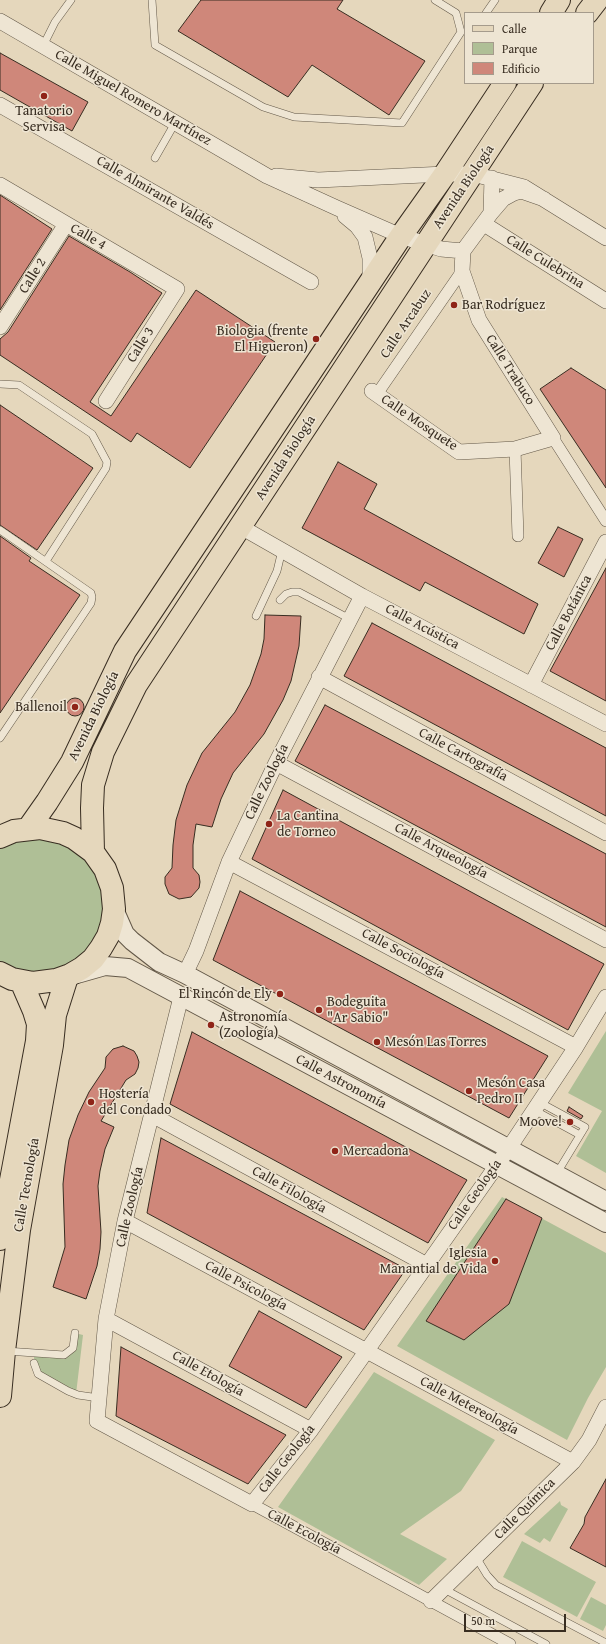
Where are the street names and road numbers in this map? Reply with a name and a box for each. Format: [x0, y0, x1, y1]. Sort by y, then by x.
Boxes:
street label: Calle Miguel Romero Martínez [52, 46, 214, 150]
street label: Avenida Biología [430, 142, 498, 232]
street label: Calle Almirante Valdés [93, 153, 217, 233]
street label: Calle 4 [67, 220, 109, 254]
street label: Calle Culebrina [503, 231, 587, 293]
street label: Calle 2 [16, 255, 50, 297]
street label: Calle Arcabuz [377, 286, 435, 362]
street label: Calle 3 [124, 324, 158, 366]
street label: Calle Trabuco [482, 332, 538, 408]
street label: Calle Mosquete [377, 391, 461, 455]
street label: Avenida Biología [252, 413, 320, 503]
street label: Calle Botánica [542, 572, 596, 654]
street label: Calle Acústica [382, 601, 462, 653]
street label: Avenida Biología [65, 668, 123, 764]
street label: Calle Cartografía [416, 725, 510, 785]
street label: Calle Zoología [241, 741, 293, 823]
street label: Calle Arqueología [392, 819, 490, 883]
street label: Calle Sociología [359, 925, 447, 983]
street label: Calle Astronomía [293, 1051, 389, 1113]
street label: Calle Tecnología [10, 1137, 44, 1233]
street label: Calle Geología [445, 1156, 505, 1234]
street label: Calle Filología [249, 1163, 329, 1217]
street label: Calle Zoología [113, 1165, 147, 1249]
street label: Calle Psicología [202, 1257, 290, 1315]
street label: Calle Etología [169, 1347, 247, 1401]
street label: Calle Metereología [417, 1373, 521, 1439]
street label: Calle Geología [255, 1421, 319, 1497]
street label: Calle Química [491, 1475, 559, 1543]
street label: Calle Ecología [264, 1506, 344, 1558]

